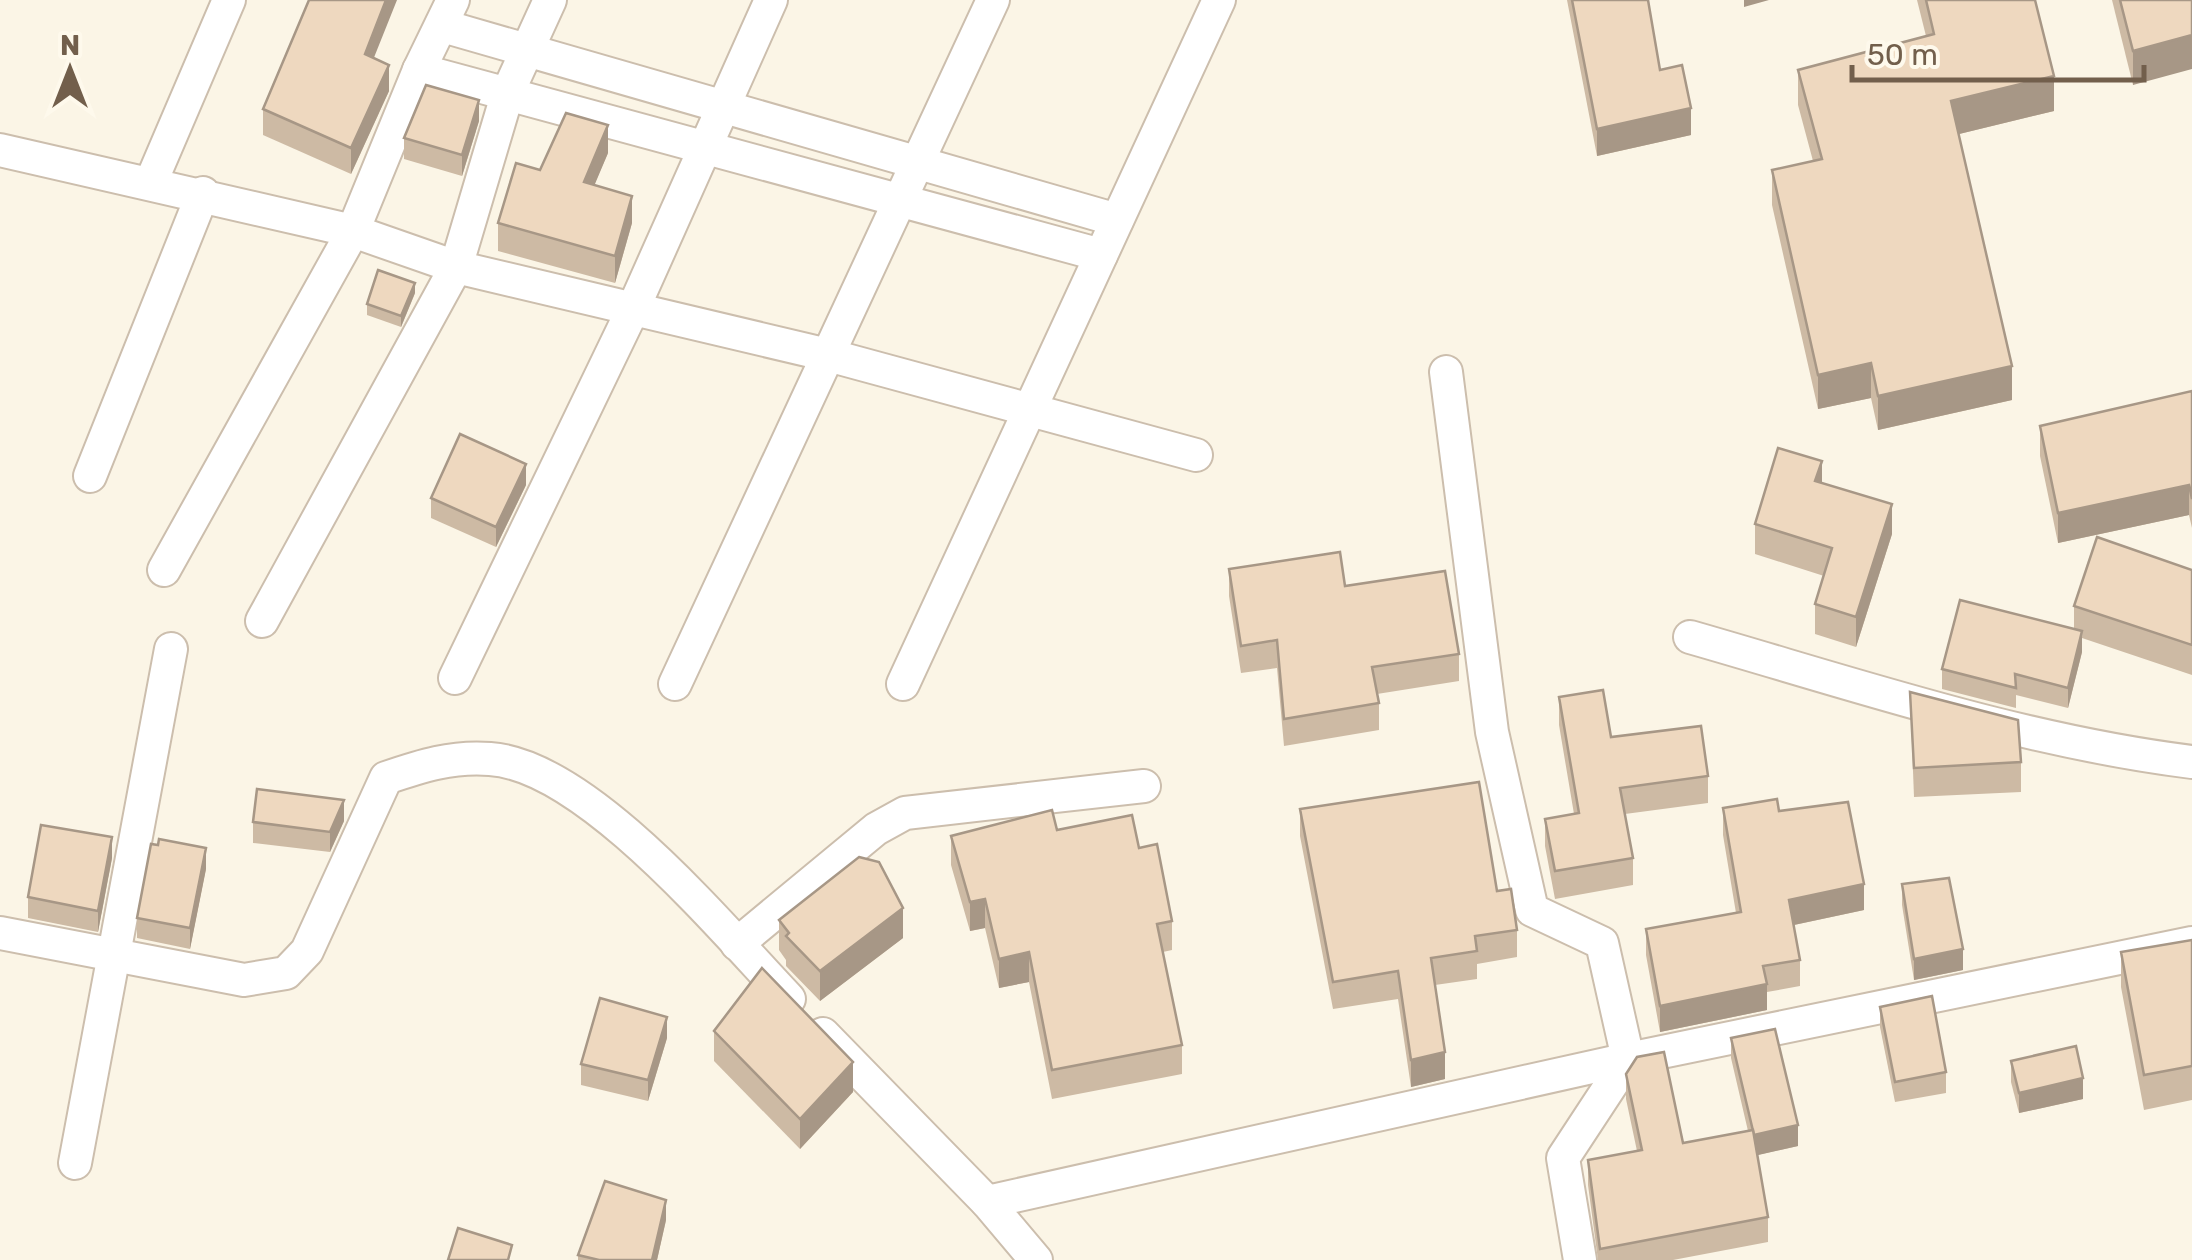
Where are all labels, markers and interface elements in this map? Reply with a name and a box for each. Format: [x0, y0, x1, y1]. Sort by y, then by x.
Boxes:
north arrow [20, 20, 120, 120]
scale bar [1852, 20, 2144, 82]
text: N [60, 29, 80, 62]
text: 50 m [1867, 37, 1938, 73]

